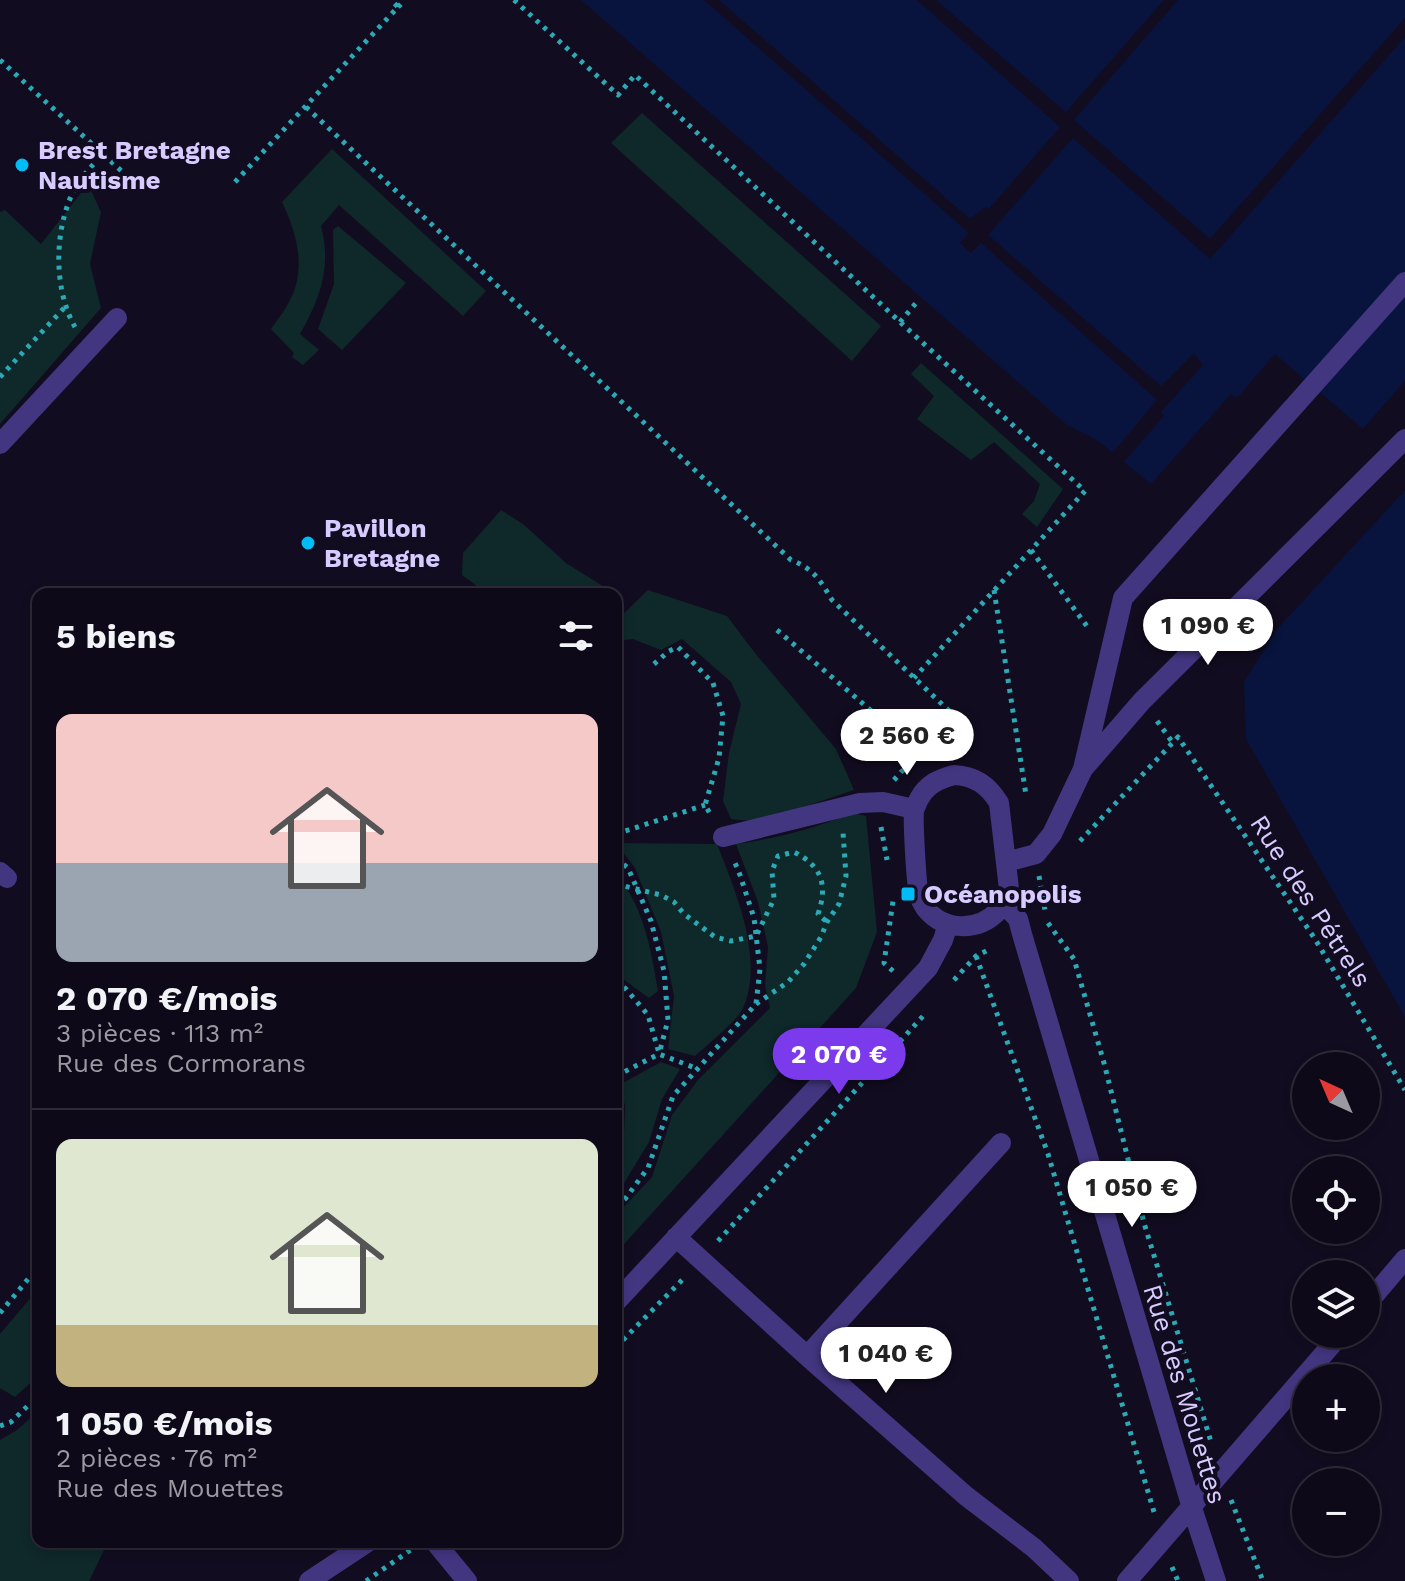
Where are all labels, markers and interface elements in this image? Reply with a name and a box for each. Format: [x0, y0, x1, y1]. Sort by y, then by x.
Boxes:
place label: Brest Bretagne Nautisme [38, 135, 231, 195]
marker: Brest Bretagne Nautisme [13, 156, 31, 174]
place label: Pavillon Bretagne [324, 513, 440, 573]
marker: Pavillon Bretagne [299, 534, 317, 552]
pin: 1 090 € [1134, 599, 1282, 667]
text: 1 090 € [1161, 610, 1255, 640]
icon: filters [554, 614, 598, 658]
text: 5 biens [56, 616, 176, 656]
pin: 2 560 € [833, 709, 981, 777]
text: 2 560 € [859, 720, 955, 750]
icon: home [255, 766, 399, 910]
street label: Rue des Pétrels [1244, 809, 1378, 993]
place label: Océanopolis [924, 879, 1082, 909]
marker: Océanopolis [899, 885, 917, 903]
text: 2 070 €/mois [56, 978, 277, 1018]
text: 3 pièces · 113 m² [56, 1018, 263, 1048]
pin: 2 070 € [765, 1028, 913, 1096]
text: 2 070 € [791, 1039, 887, 1069]
text: Rue des Cormorans [56, 1048, 306, 1078]
north arrow [1292, 1052, 1380, 1140]
map controls [1292, 1052, 1380, 1556]
button: locate [1292, 1156, 1380, 1244]
pin: 1 050 € [1058, 1161, 1206, 1229]
text: 1 050 € [1086, 1172, 1178, 1202]
icon: home [255, 1191, 399, 1335]
button: layers [1292, 1260, 1380, 1348]
street label: Rue des Mouettes [1137, 1281, 1233, 1507]
pin: 1 040 € [812, 1327, 960, 1395]
text: 1 040 € [839, 1338, 933, 1368]
button: + [1292, 1364, 1380, 1452]
text: 1 050 €/mois [56, 1403, 273, 1443]
text: 2 pièces · 76 m² [56, 1443, 257, 1473]
button: − [1292, 1468, 1380, 1556]
text: Rue des Mouettes [56, 1473, 284, 1503]

